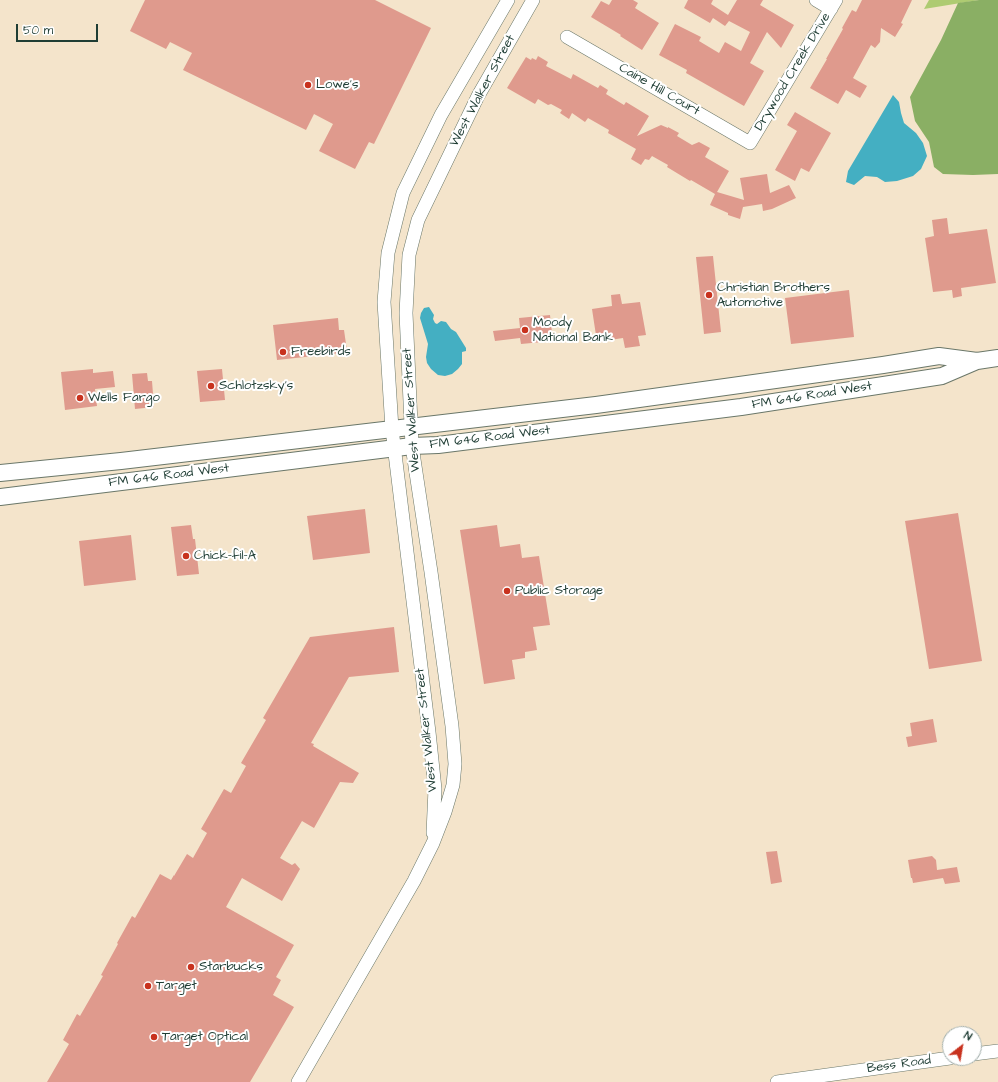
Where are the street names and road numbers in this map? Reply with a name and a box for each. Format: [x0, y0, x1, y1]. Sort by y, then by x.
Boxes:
street label: Drywood Creek Drive [752, 10, 834, 134]
street label: West Walker Street [447, 32, 519, 150]
street label: Caine Hill Court [616, 60, 702, 120]
street label: West Walker Street [400, 347, 424, 473]
street label: FM 646 Road West [751, 379, 873, 413]
street label: FM 646 Road West [429, 423, 551, 453]
street label: FM 646 Road West [108, 461, 230, 491]
street label: West Walker Street [413, 667, 441, 793]
street label: Bess Road [866, 1053, 932, 1077]

